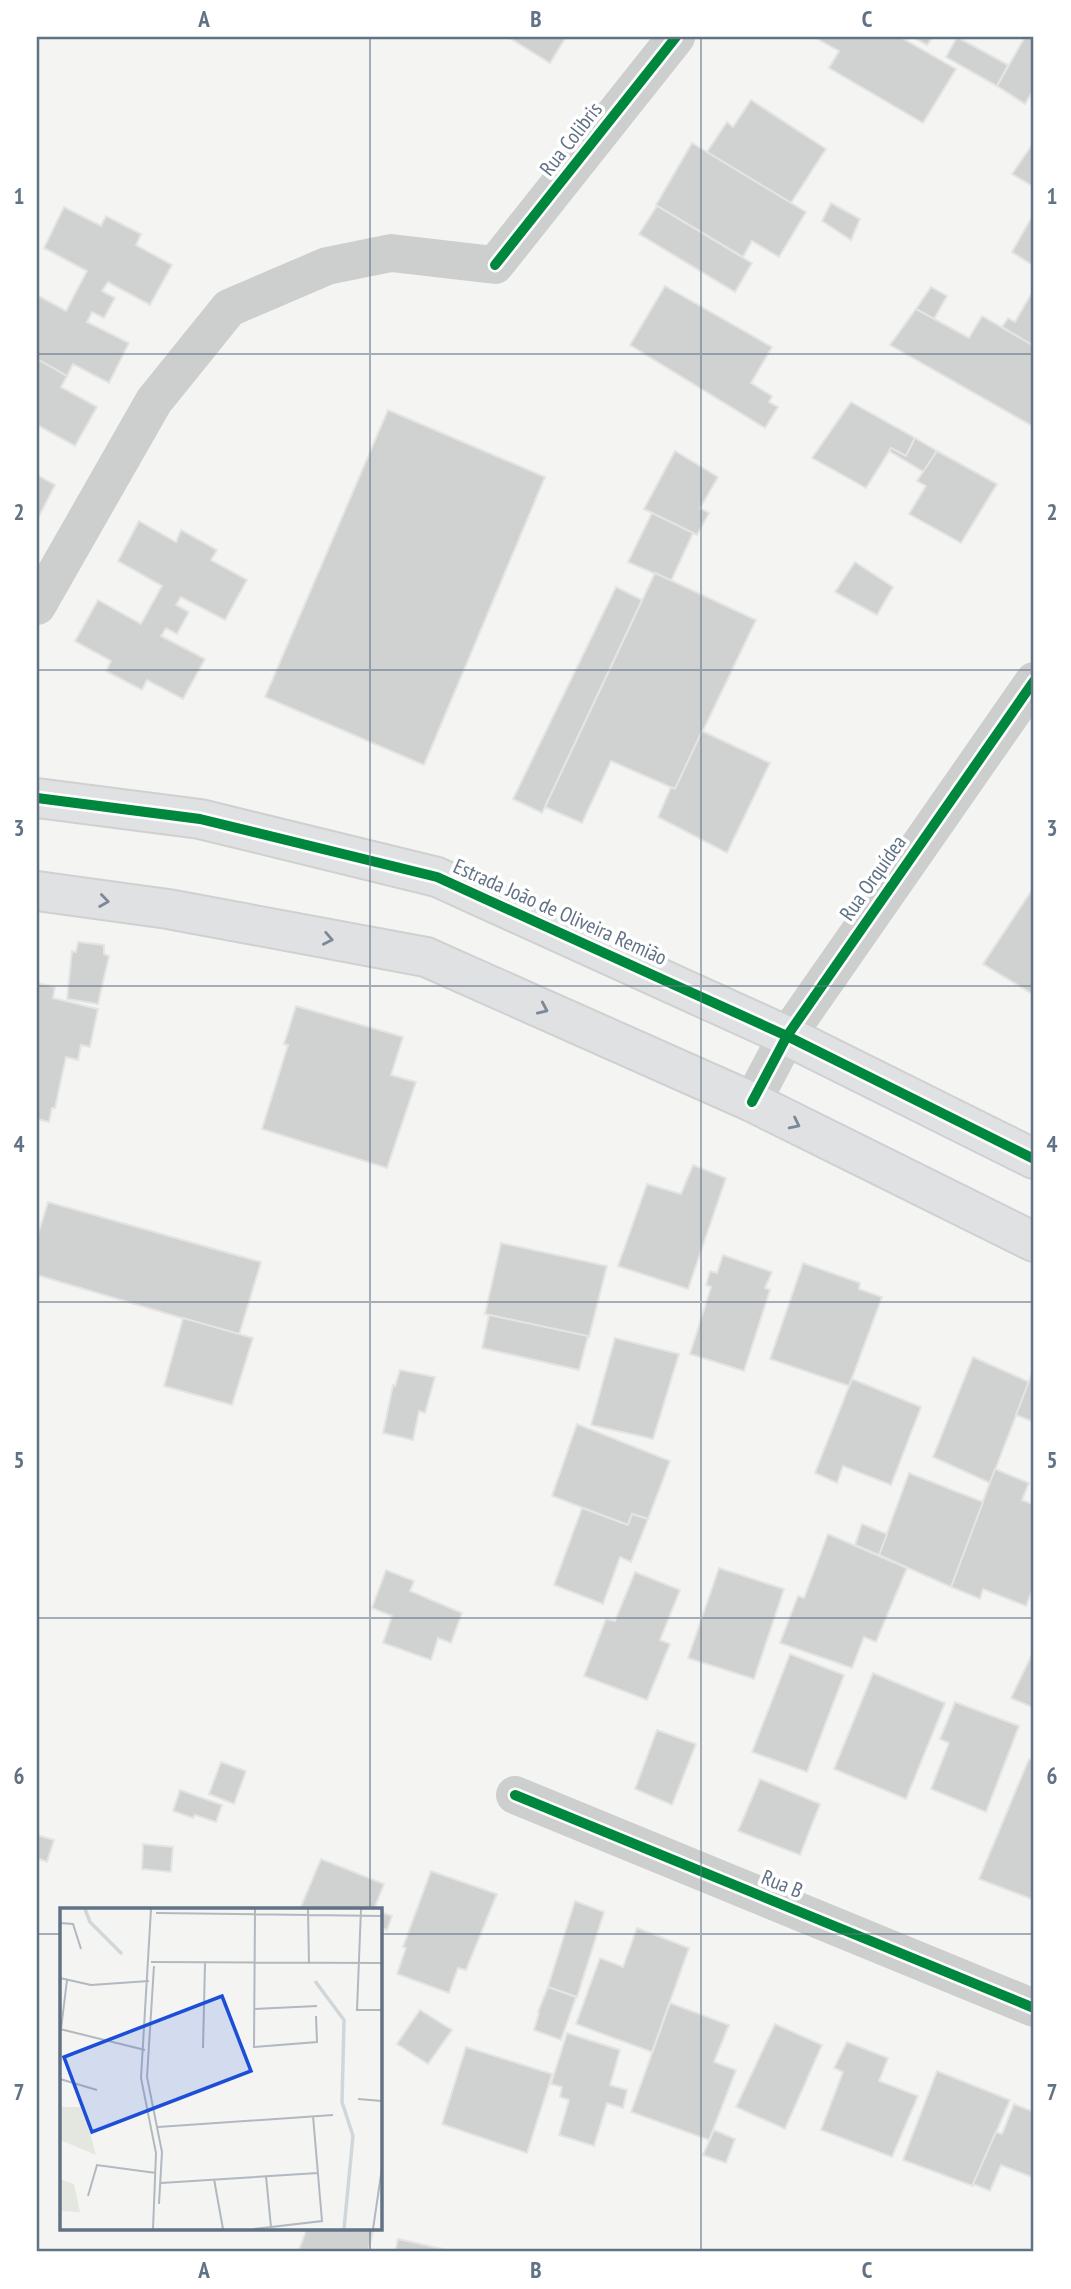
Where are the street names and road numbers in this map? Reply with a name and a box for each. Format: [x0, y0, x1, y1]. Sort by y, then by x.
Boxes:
street label: Rua Colibris [533, 96, 608, 181]
street label: Rua Orquídea [833, 830, 912, 926]
street label: Estrada João de Oliveira Remião [449, 852, 671, 971]
street label: Rua B [758, 1863, 807, 1904]

